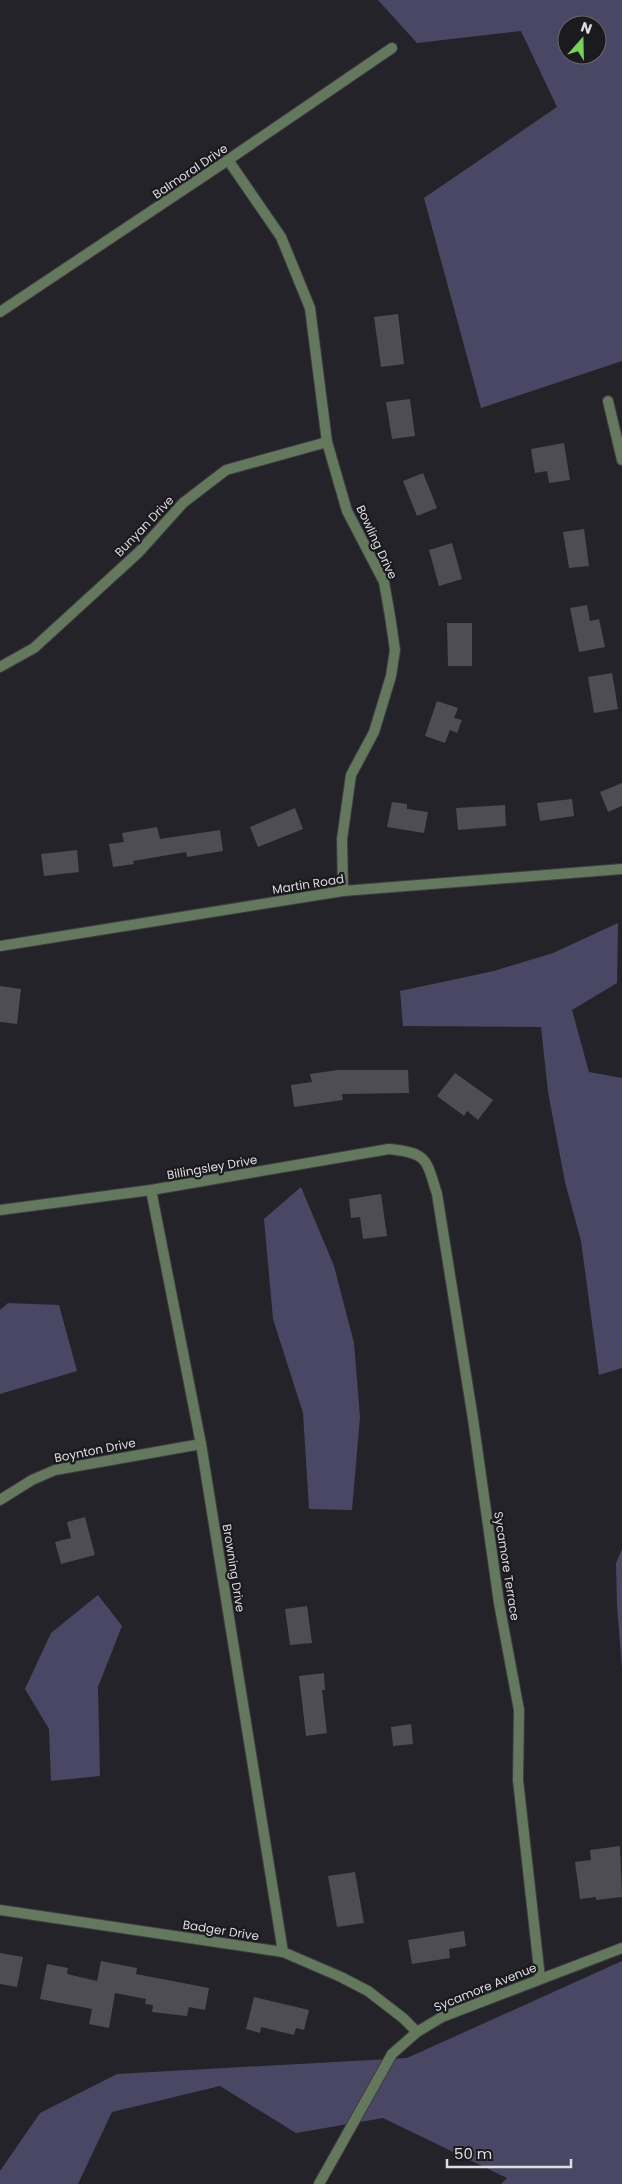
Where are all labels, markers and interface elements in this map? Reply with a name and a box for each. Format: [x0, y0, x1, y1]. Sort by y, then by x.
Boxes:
north arrow [557, 15, 607, 65]
text: N [578, 17, 595, 39]
street label: Balmoral Drive [149, 140, 231, 202]
street label: Bunyan Drive [111, 492, 177, 560]
street label: Bowling Drive [352, 502, 402, 582]
street label: Martin Road [271, 870, 345, 898]
street label: Billingsley Drive [165, 1151, 259, 1183]
street label: Boynton Drive [53, 1434, 137, 1466]
street label: Sycamore Terrace [490, 1510, 524, 1622]
street label: Browning Drive [219, 1523, 249, 1613]
street label: Badger Drive [182, 1916, 260, 1944]
street label: Sycamore Avenue [431, 1959, 539, 2015]
scale bar [447, 2136, 571, 2168]
text: 50 m [454, 2143, 492, 2164]

